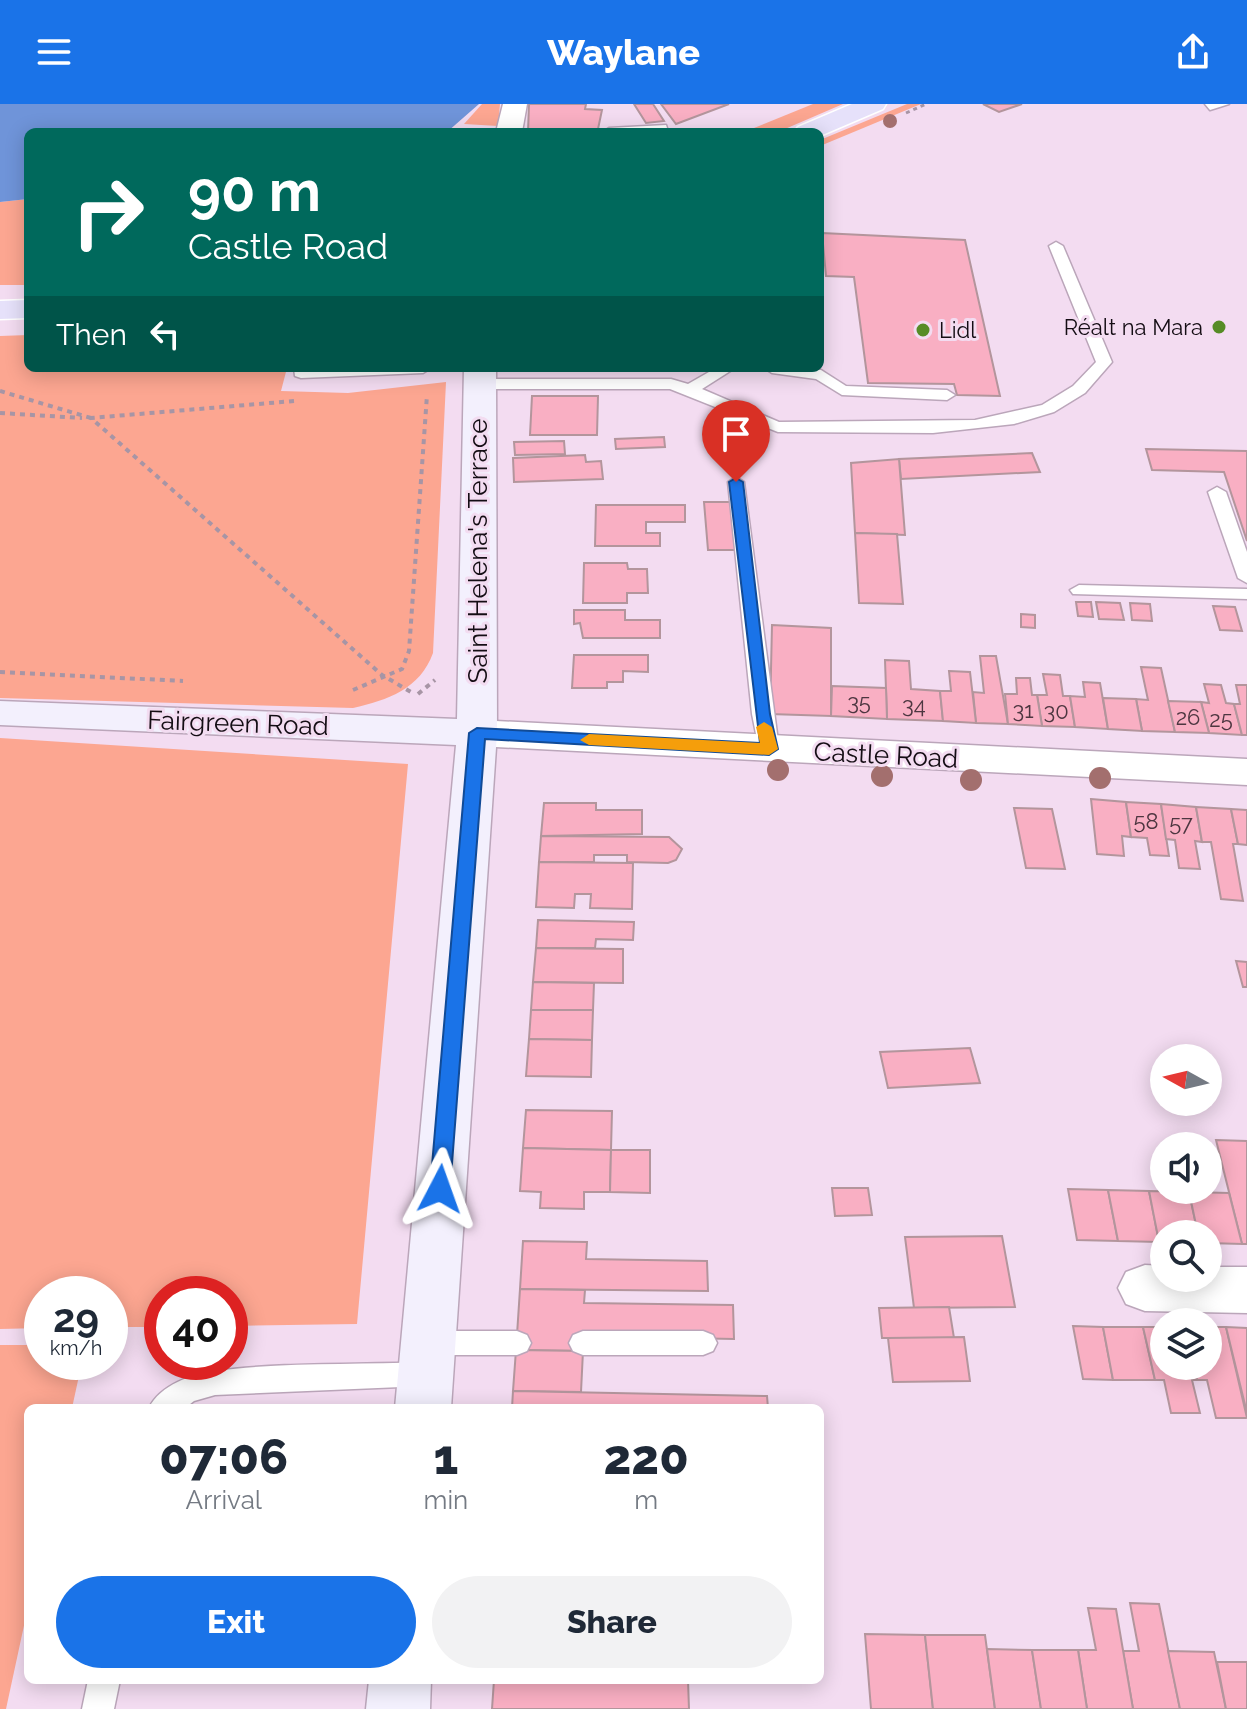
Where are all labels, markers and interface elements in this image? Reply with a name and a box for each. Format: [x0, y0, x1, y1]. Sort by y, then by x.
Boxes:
icon: menu [32, 30, 76, 74]
icon: share [1171, 30, 1215, 74]
text: Waylane [547, 31, 700, 73]
text: 90 m [188, 158, 321, 224]
icon: right [56, 160, 160, 264]
text: Castle Road [188, 225, 388, 267]
icon: left [143, 312, 187, 356]
place label: Réalt na Mara [1064, 314, 1203, 340]
text: Then [56, 317, 127, 352]
place label: Lidl [939, 317, 976, 343]
marker: Réalt na Mara [1210, 318, 1228, 336]
marker: Lidl [914, 321, 932, 339]
pin [702, 400, 770, 482]
icon: arrive [714, 412, 758, 456]
street label: Saint Helena's Terrace [463, 419, 493, 683]
house number: 35 [847, 689, 871, 715]
house number: 34 [902, 692, 926, 718]
house number: 31 [1012, 697, 1034, 723]
house number: 30 [1043, 698, 1069, 724]
house number: 26 [1176, 704, 1200, 730]
street label: Fairgreen Road [147, 705, 329, 741]
house number: 25 [1209, 706, 1233, 732]
street label: Castle Road [813, 736, 959, 774]
house number: 58 [1133, 808, 1159, 834]
house number: 57 [1169, 810, 1193, 836]
north arrow [1150, 1044, 1222, 1116]
map controls [1150, 1044, 1222, 1380]
button: sound [1150, 1132, 1222, 1204]
position arrow [398, 1147, 482, 1231]
button: search [1150, 1220, 1222, 1292]
speed limit sign: 40 [144, 1276, 248, 1380]
text: 29 [53, 1294, 99, 1341]
button: layers [1150, 1308, 1222, 1380]
text: km/h [50, 1336, 102, 1360]
text: 07:06 [159, 1429, 288, 1485]
text: 1 [433, 1429, 458, 1485]
text: 220 [604, 1429, 689, 1485]
text: Arrival [186, 1485, 262, 1515]
text: min [424, 1485, 468, 1515]
text: m [634, 1485, 658, 1515]
button: Exit [56, 1576, 416, 1668]
button: Share [432, 1576, 792, 1668]

